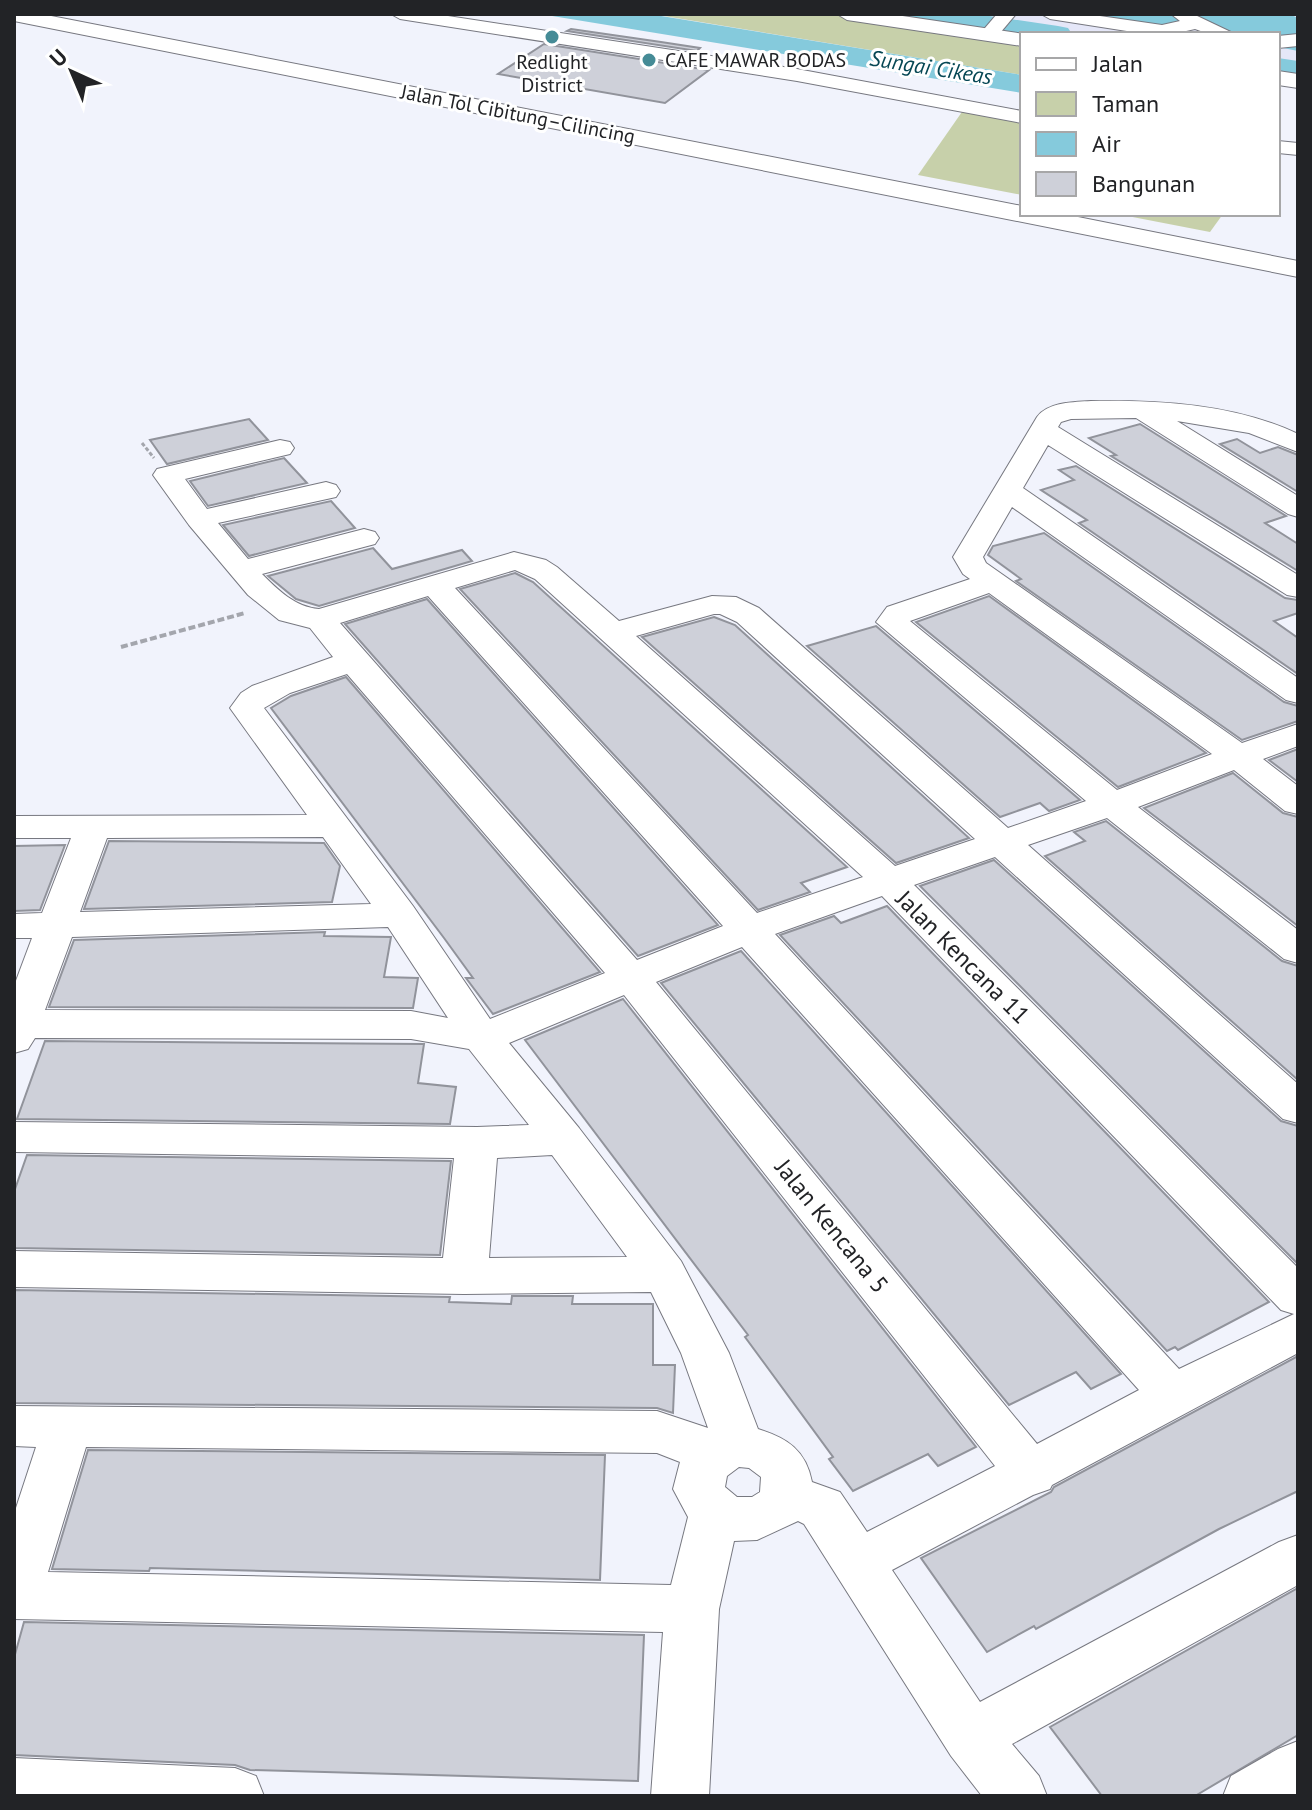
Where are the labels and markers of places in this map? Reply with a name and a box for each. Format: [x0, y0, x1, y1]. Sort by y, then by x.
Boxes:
marker: Redlight District [543, 28, 561, 46]
place label: CAFE MAWAR BODAS [665, 47, 846, 73]
place label: Redlight District [516, 49, 588, 98]
marker: CAFE MAWAR BODAS [640, 51, 658, 69]

